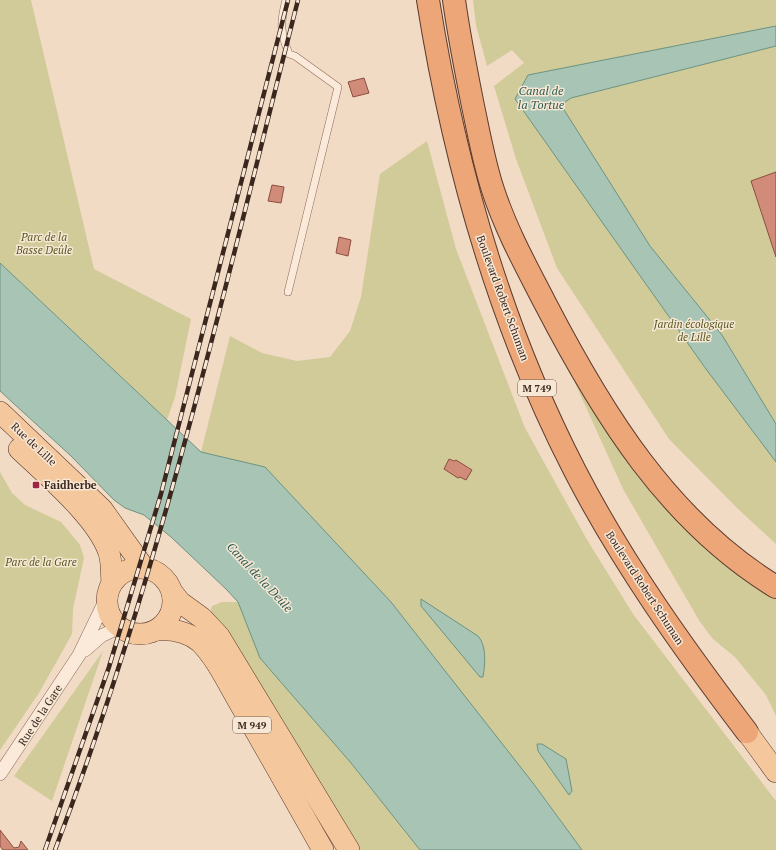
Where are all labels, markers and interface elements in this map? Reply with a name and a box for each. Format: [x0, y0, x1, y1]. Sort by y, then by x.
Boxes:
water label: Canal de la Tortue [518, 83, 565, 112]
park label: Parc de la Basse Deûle [15, 230, 72, 257]
street label: Boulevard Robert Schuman [474, 233, 532, 363]
park label: Jardin écologique de Lille [653, 317, 734, 344]
road number: M 749 [518, 380, 556, 396]
street label: Rue de Lille [8, 419, 60, 469]
place label: Faidherbe [44, 478, 97, 492]
marker: Faidherbe [31, 480, 41, 490]
street label: Boulevard Robert Schuman [603, 529, 687, 648]
water label: Canal de la Deûle [224, 539, 296, 615]
park label: Parc de la Gare [4, 555, 77, 569]
street label: Rue de la Gare [15, 681, 65, 748]
road number: M 949 [233, 717, 271, 733]

